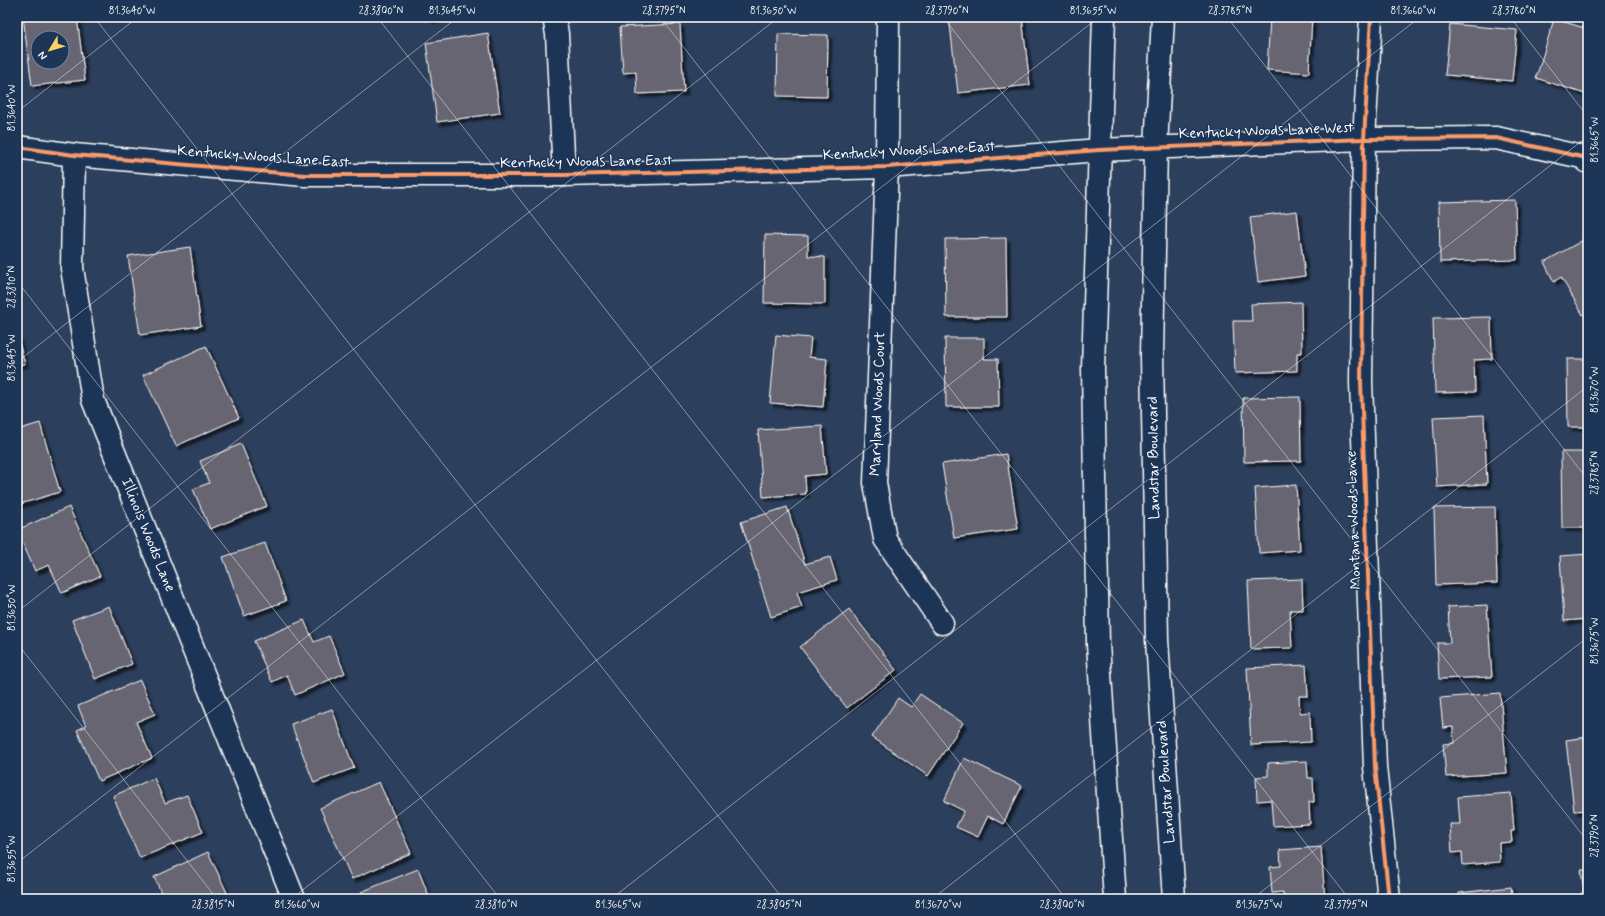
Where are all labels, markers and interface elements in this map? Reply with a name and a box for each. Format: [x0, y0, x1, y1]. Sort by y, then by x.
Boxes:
text: 81.3640°W [109, 4, 155, 18]
text: 28.3800°N [359, 4, 404, 18]
text: 81.3645°W [429, 4, 475, 18]
text: 28.3795°N [642, 4, 686, 18]
text: 81.3650°W [750, 4, 796, 18]
text: 28.3790°N [925, 4, 969, 18]
text: 81.3655°W [1070, 4, 1116, 18]
text: 28.3785°N [1208, 4, 1252, 18]
text: 81.3660°W [1390, 4, 1436, 18]
text: 28.3780°N [1492, 4, 1536, 18]
north arrow [30, 30, 70, 70]
text: N [35, 48, 51, 63]
text: 81.3640°W [5, 85, 19, 131]
text: 81.3665°W [1588, 117, 1602, 163]
street label: Kentucky Woods Lane West [1178, 118, 1354, 144]
street label: Kentucky Woods Lane East [822, 136, 996, 165]
street label: Kentucky Woods Lane East [176, 141, 350, 173]
street label: Kentucky Woods Lane East [500, 150, 673, 174]
text: 28.3810°N [5, 266, 19, 308]
street label: Maryland Woods Court [865, 331, 891, 477]
text: 81.3645°W [5, 335, 19, 381]
text: 81.3670°W [1588, 367, 1602, 413]
street label: Landstar Boulevard [1143, 396, 1165, 520]
street label: Montana Woods Lane [1342, 450, 1366, 590]
text: 28.3785°N [1588, 451, 1602, 495]
street label: Illinois Woods Lane [116, 475, 180, 595]
text: 81.3650°W [5, 585, 19, 631]
text: 81.3675°W [1588, 618, 1602, 664]
street label: Landstar Boulevard [1152, 720, 1180, 844]
text: 28.3790°N [1588, 814, 1602, 858]
text: 81.3655°W [5, 836, 19, 882]
text: 28.3815°N [192, 898, 235, 912]
text: 81.3660°W [274, 898, 320, 912]
text: 28.3810°N [475, 898, 517, 912]
text: 81.3665°W [595, 898, 641, 912]
text: 28.3805°N [757, 898, 802, 912]
text: 81.3670°W [915, 898, 961, 912]
text: 28.3800°N [1040, 898, 1085, 912]
text: 81.3675°W [1236, 898, 1282, 912]
text: 28.3795°N [1324, 898, 1368, 912]

